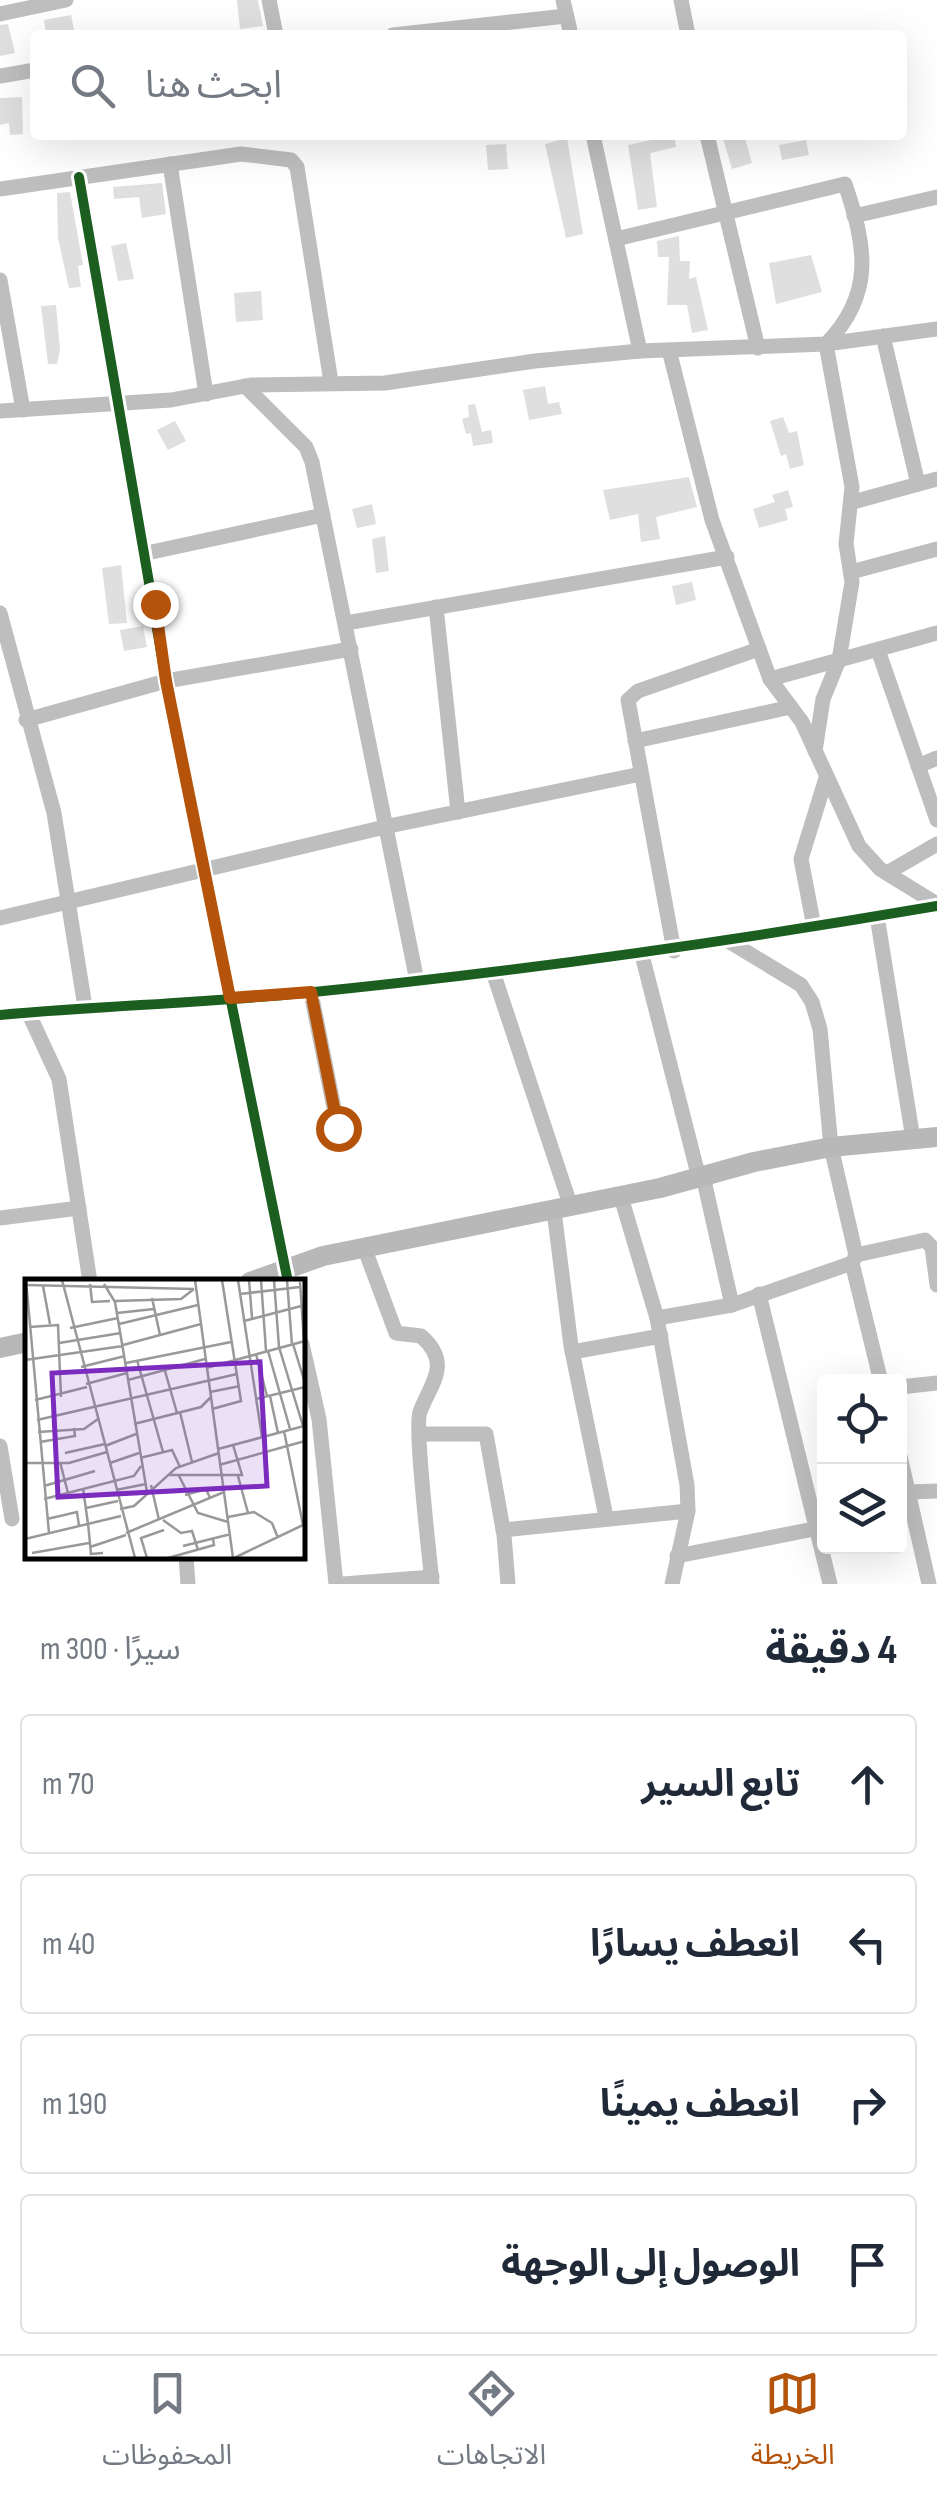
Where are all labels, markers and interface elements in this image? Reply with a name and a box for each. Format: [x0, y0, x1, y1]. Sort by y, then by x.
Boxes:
search box [30, 30, 907, 140]
icon: search [65, 58, 120, 113]
text: ابحث هنا [145, 63, 282, 108]
route end [133, 582, 179, 628]
route start [316, 1106, 362, 1152]
inset map [25, 1279, 305, 1559]
map controls [817, 1374, 907, 1554]
button: locate [817, 1374, 907, 1464]
button: layers [817, 1464, 907, 1554]
text: 4 دقيقة [765, 1625, 897, 1676]
text: سيرًا · 300 m [40, 1630, 181, 1669]
icon: ahead [840, 1757, 895, 1812]
text: تابع السير [642, 1762, 800, 1807]
text: 70 m [42, 1765, 95, 1804]
icon: left [840, 1917, 895, 1972]
text: انعطف يسارًا [590, 1922, 800, 1967]
text: 40 m [42, 1925, 95, 1964]
icon: right [840, 2077, 895, 2132]
text: انعطف يمينًا [600, 2082, 800, 2127]
text: 190 m [42, 2085, 107, 2124]
icon: arrive [840, 2237, 895, 2292]
text: الوصول إلى الوجهة [501, 2242, 800, 2287]
tab: المحفوظات [102, 2366, 232, 2485]
tab: الاتجاهات [437, 2366, 546, 2485]
tab: الخريطة [751, 2366, 835, 2485]

